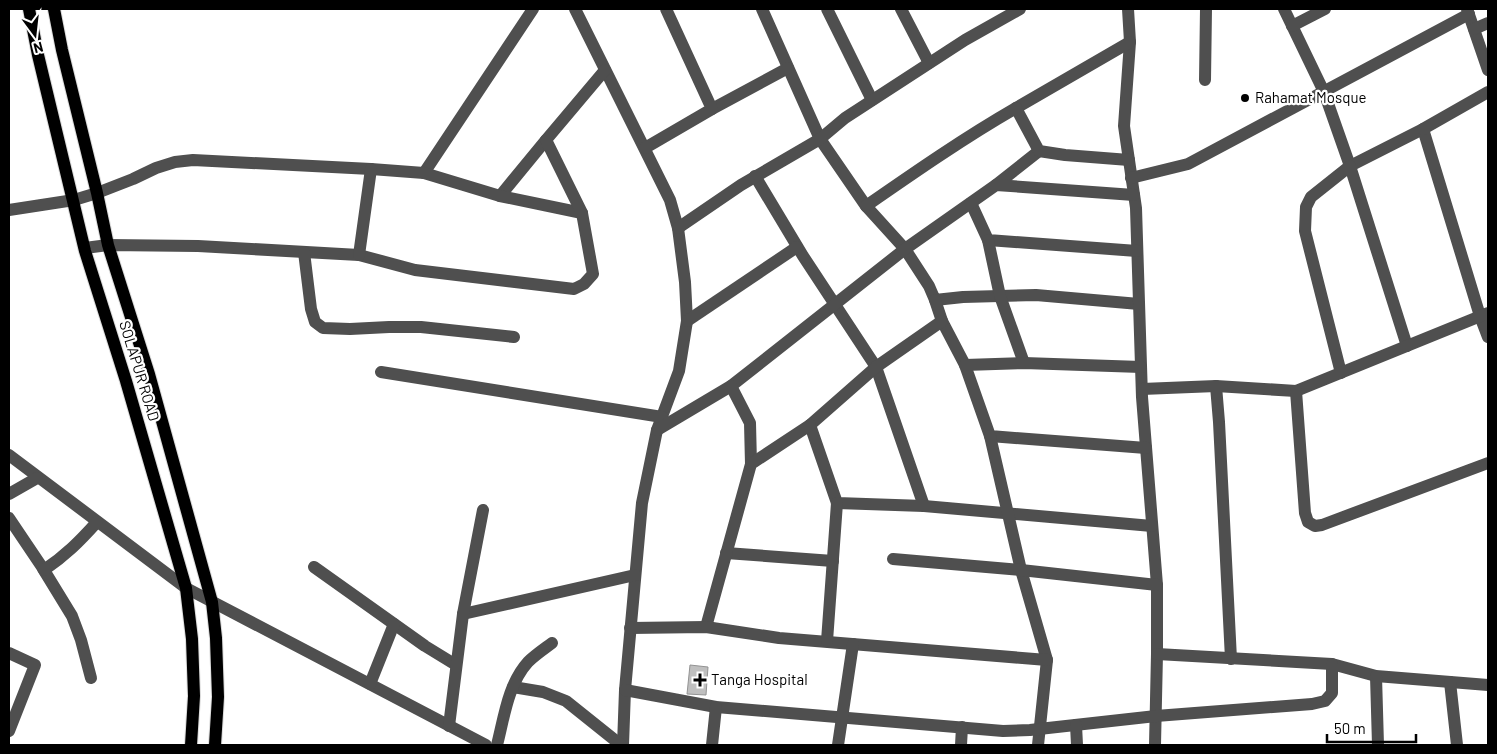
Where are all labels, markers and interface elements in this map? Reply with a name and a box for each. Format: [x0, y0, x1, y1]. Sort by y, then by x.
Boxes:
north arrow [10, 10, 60, 60]
text: N [32, 39, 45, 57]
place label: Rahamat Mosque [1255, 88, 1367, 106]
marker: Rahamat Mosque [1239, 92, 1251, 104]
street label: SOLAPUR ROAD [116, 318, 164, 423]
place label: Tanga Hospital [711, 670, 808, 688]
marker: Tanga Hospital [693, 673, 707, 687]
scale bar [1327, 712, 1416, 744]
text: 50 m [1334, 719, 1366, 737]

